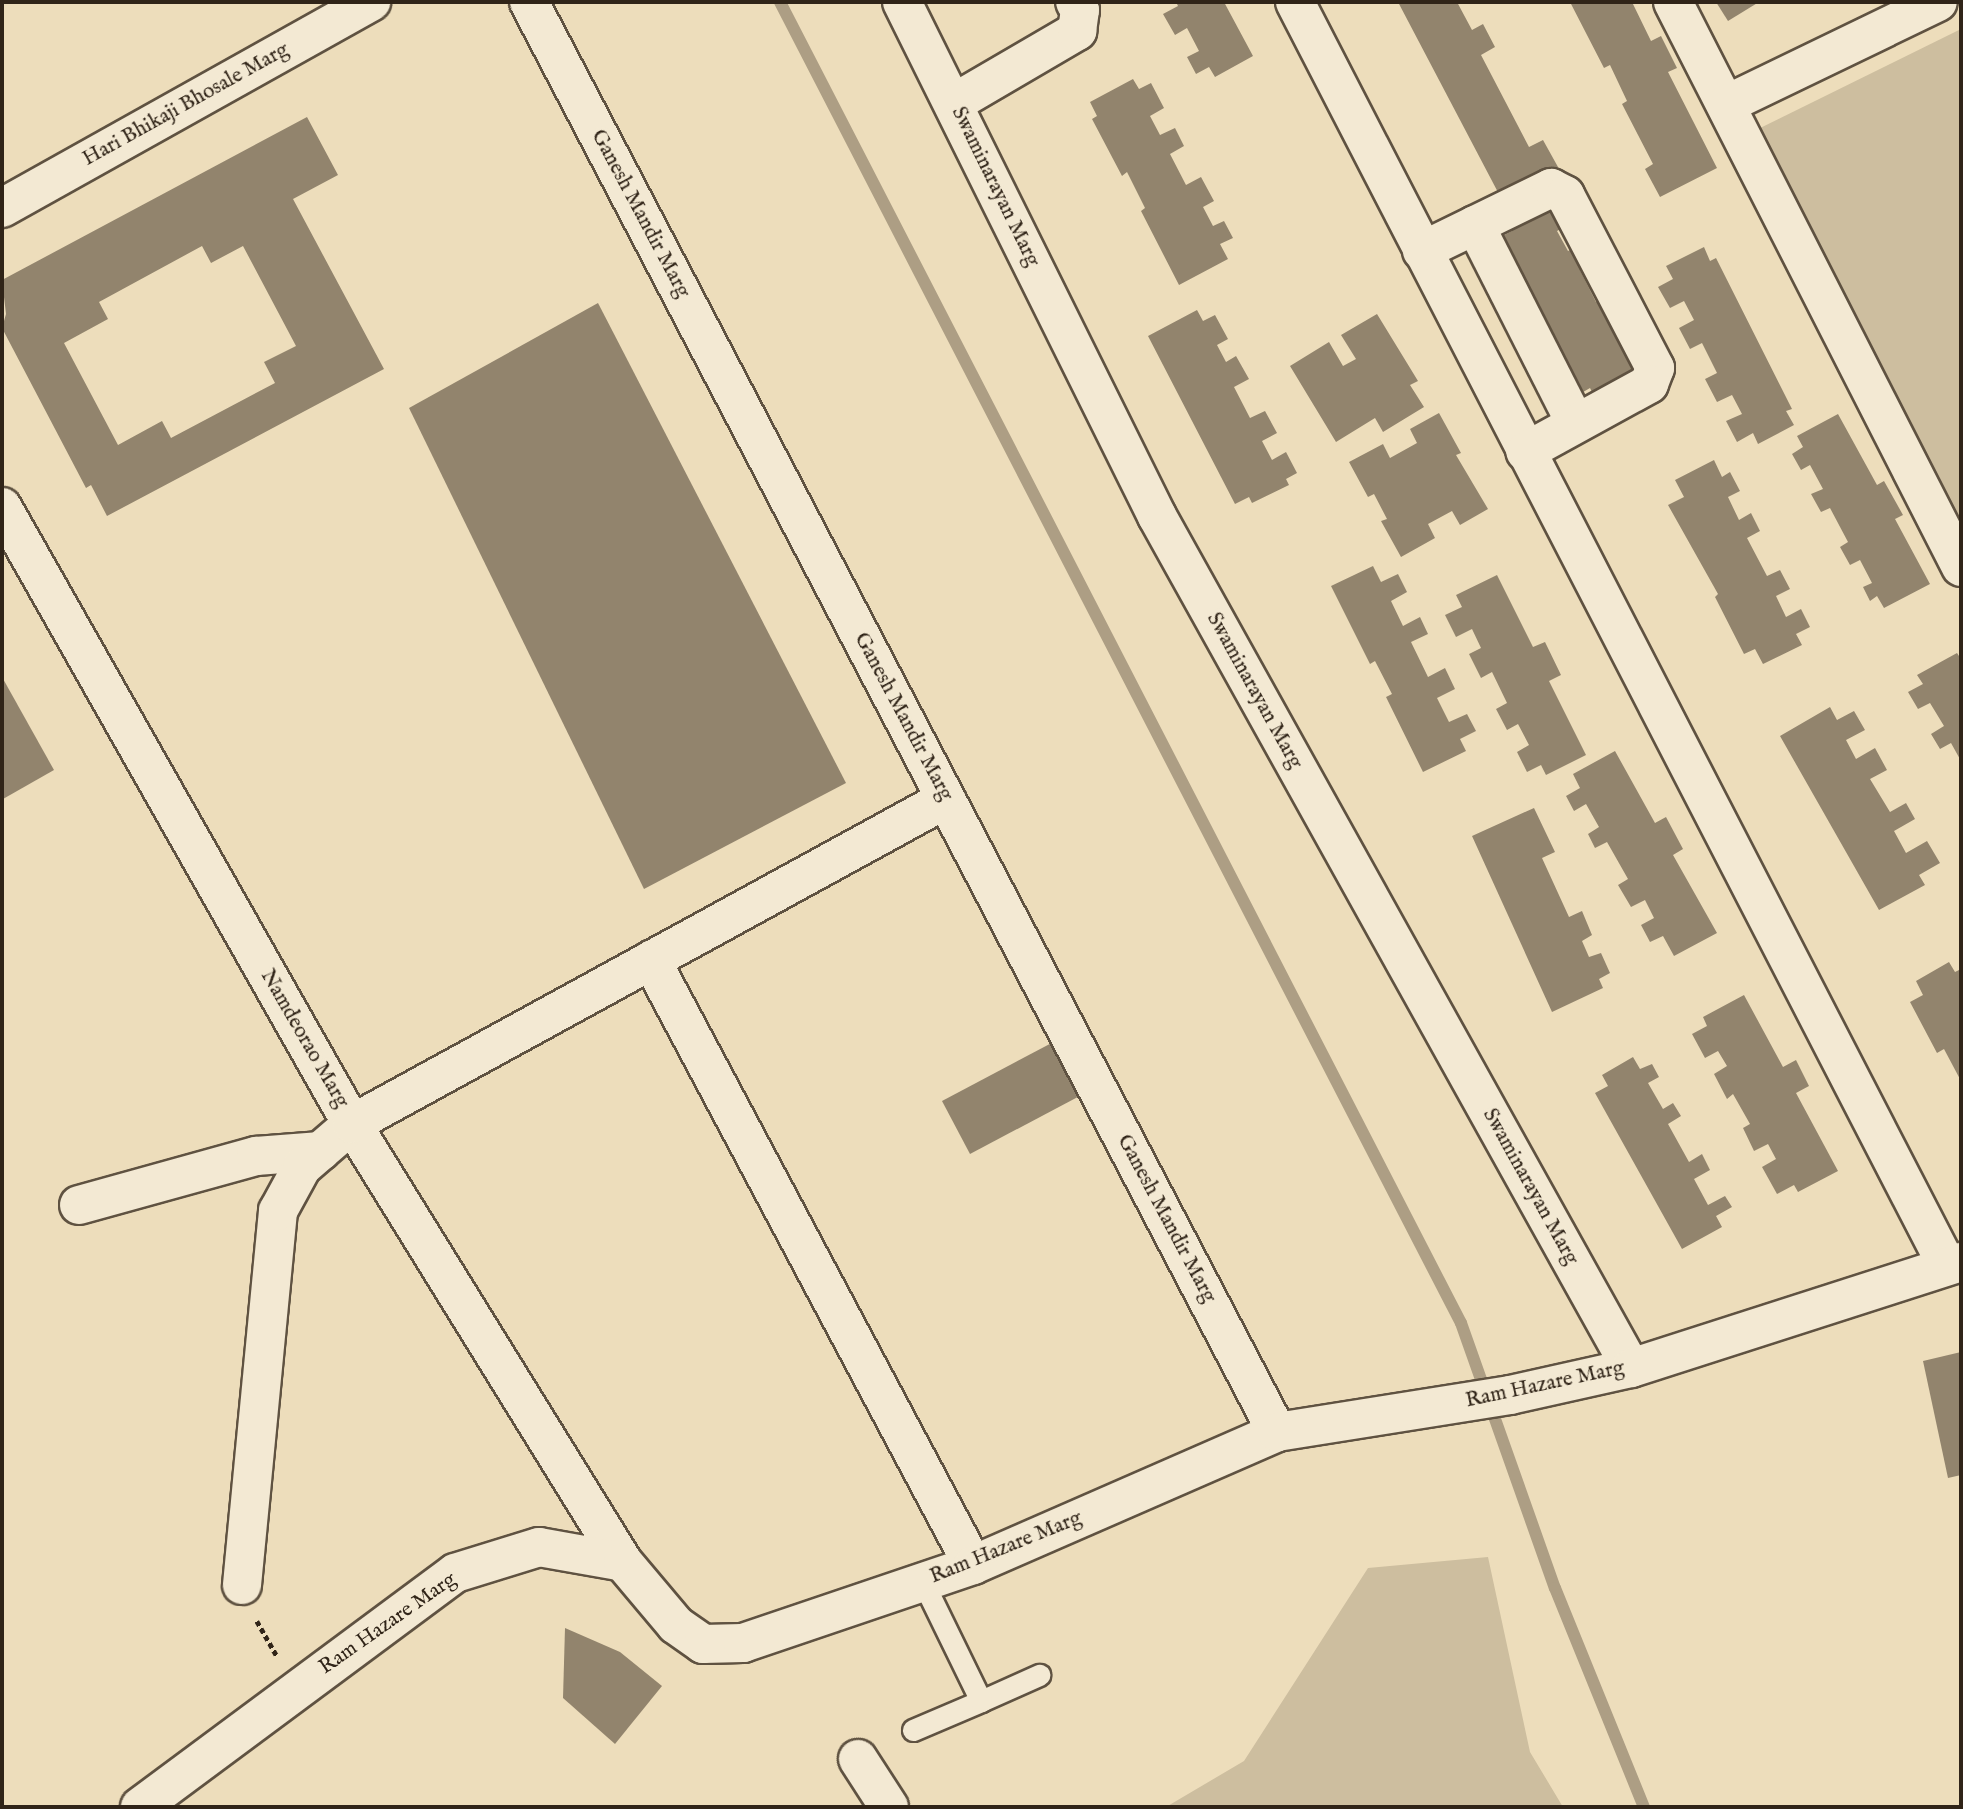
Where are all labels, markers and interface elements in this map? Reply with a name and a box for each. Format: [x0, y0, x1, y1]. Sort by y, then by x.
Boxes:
street label: Hari Bhikaji Bhosale Marg [79, 38, 293, 172]
street label: Swaminarayan Marg [945, 103, 1045, 271]
street label: Ganesh Mandir Marg [585, 126, 695, 302]
street label: Swaminarayan Marg [1201, 608, 1307, 774]
street label: Ganesh Mandir Marg [848, 629, 958, 805]
street label: Namdeorao Marg [254, 965, 354, 1113]
street label: Swaminarayan Marg [1477, 1104, 1583, 1270]
street label: Ganesh Mandir Marg [1111, 1131, 1221, 1307]
street label: Ram Hazare Marg [1463, 1356, 1627, 1414]
street label: Ram Hazare Marg [926, 1506, 1086, 1590]
street label: Ram Hazare Marg [315, 1567, 461, 1681]

